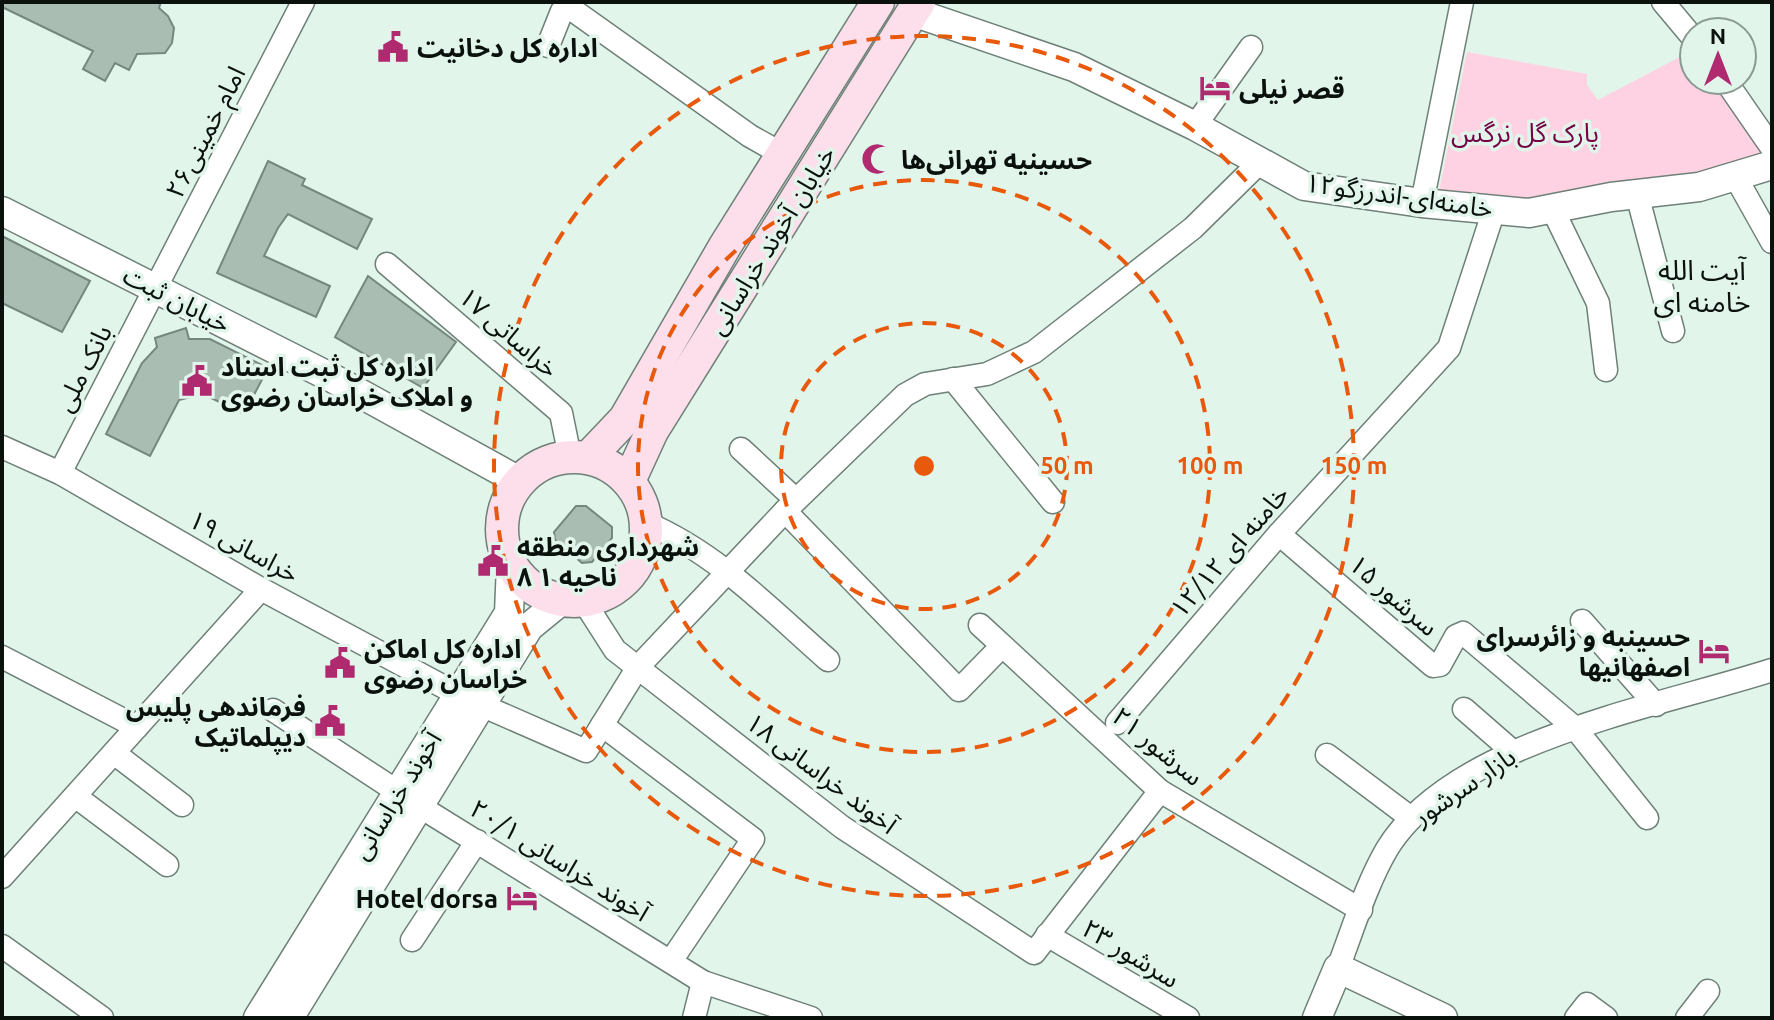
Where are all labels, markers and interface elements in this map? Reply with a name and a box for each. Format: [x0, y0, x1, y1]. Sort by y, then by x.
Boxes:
north arrow [1678, 16, 1758, 96]
text: N [1710, 23, 1726, 48]
public building icon: اداره کل دخانیت [376, 30, 410, 64]
place label: اداره کل دخانیت [417, 33, 598, 63]
street label: امام خمینی۲۶ [159, 61, 256, 205]
hotel icon: قصر نیلی [1198, 71, 1232, 105]
place label: قصر نیلی [1239, 74, 1345, 104]
park label: پارک گل نرگس [1451, 118, 1599, 150]
street label: خیابان آخوند خراسانی [701, 140, 842, 340]
mosque icon: حسینیه تهرانی‌ها [860, 142, 894, 176]
place label: حسینیه تهرانی‌ها [901, 145, 1092, 175]
street label: خامنه‌ای-اندرزگو۱۲ [1303, 167, 1495, 224]
district label: آیت الله خامنه ای [1654, 254, 1750, 318]
street label: خیابان ثبت [118, 260, 235, 339]
street label: خراساتی ۱۷ [453, 281, 564, 384]
street label: بانک ملی [49, 320, 118, 417]
place label: اداره کل ثبت اسناد و املاک خراسان رضوی [221, 352, 473, 412]
public building icon: اداره کل ثبت اسناد و املاک خراسان رضوی [180, 364, 214, 398]
centre of rings [910, 452, 938, 480]
text: 50 m [1040, 452, 1094, 479]
text: 100 m [1177, 452, 1243, 479]
text: 150 m [1321, 452, 1387, 479]
street label: خامنه ای ۱۲/۱۲ [1164, 479, 1295, 623]
street label: خراسانی ۱۹ [184, 504, 304, 589]
place label: شهرداری منطقه ۸ ناحیه ۱ [517, 532, 699, 592]
public building icon: شهرداری منطقه ۸ ناحیه ۱ [476, 544, 510, 578]
street label: سرشور ۱۵ [1343, 549, 1444, 642]
place label: حسینبه و زائرسرای اصفهانیها [1476, 622, 1690, 682]
place label: اداره کل اماکن خراسان رضوی [364, 634, 527, 694]
hotel icon: حسینبه و زائرسرای اصفهانیها [1697, 634, 1731, 668]
public building icon: اداره کل اماکن خراسان رضوی [323, 646, 357, 680]
place label: فرماندهی پلیس دیپلماتیک [126, 692, 306, 754]
street label: سرشور ۲۱ [1106, 701, 1209, 792]
public building icon: فرماندهی پلیس دیپلماتیک [313, 704, 347, 738]
street label: آخوند خراسانی ۱۸ [740, 707, 904, 841]
street label: آخوند خراسانی [345, 724, 448, 865]
street label: بازار سرشور [1406, 741, 1521, 832]
street label: آخوند خراسانی ۲۰/۱ [464, 793, 656, 928]
hotel icon: Hotel dorsa [505, 881, 539, 915]
place label: Hotel dorsa [355, 884, 498, 913]
street label: سرشور ۲۳ [1077, 913, 1185, 994]

